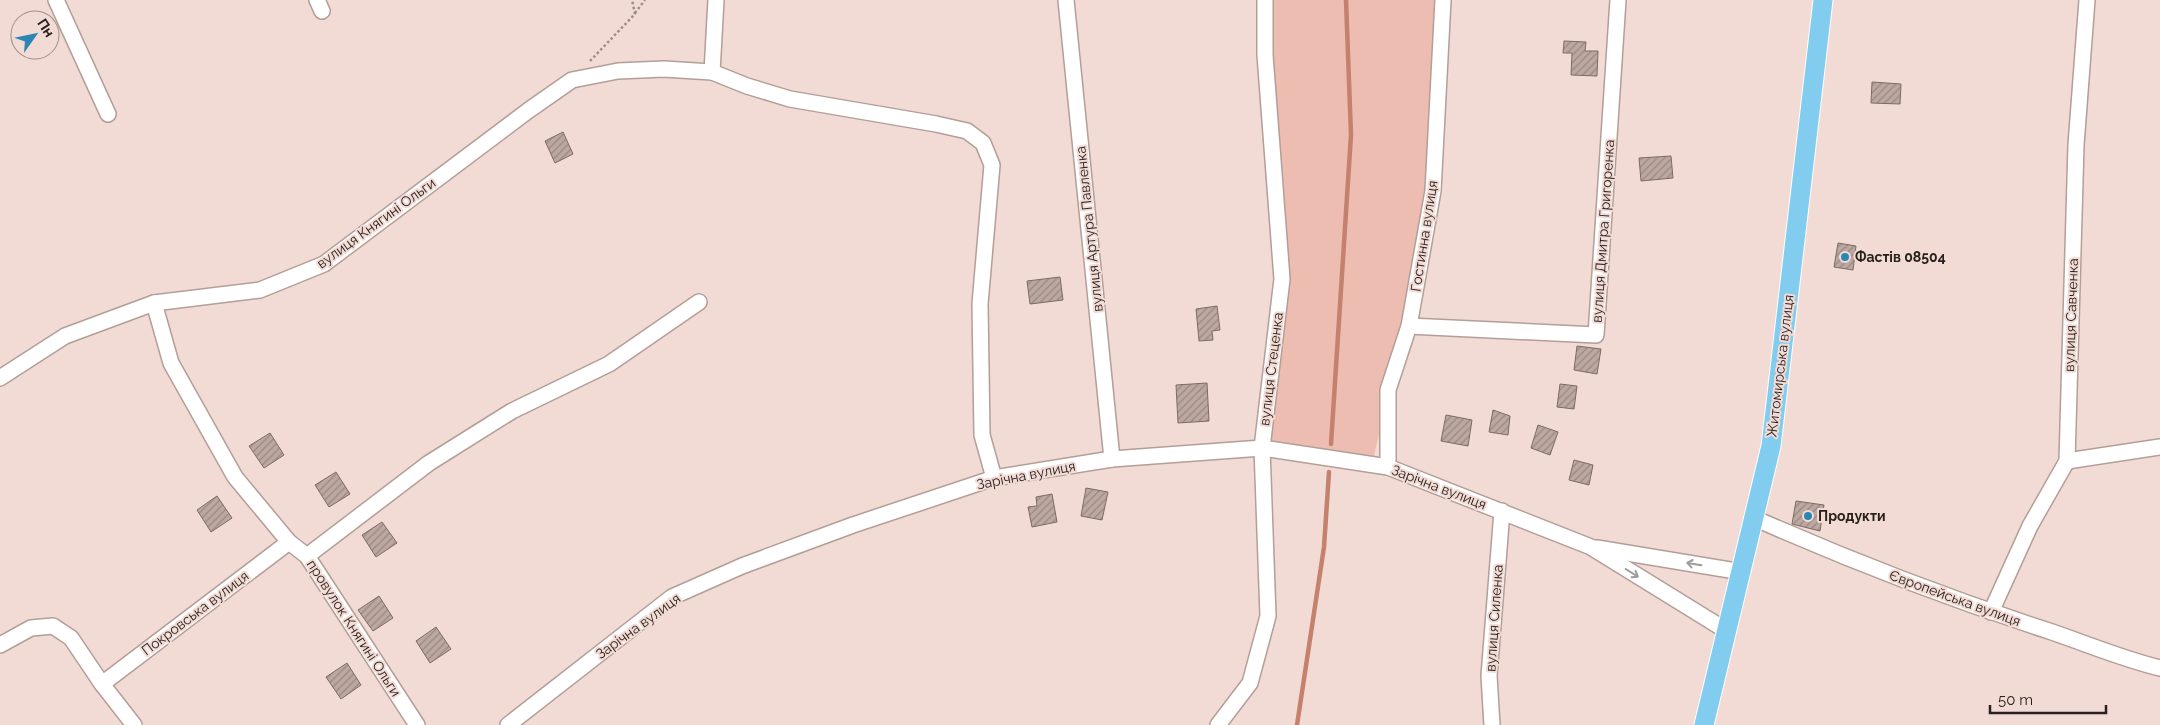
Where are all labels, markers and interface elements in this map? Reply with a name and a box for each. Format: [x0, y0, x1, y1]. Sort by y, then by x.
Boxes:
north arrow [10, 10, 60, 60]
text: Пн [34, 16, 58, 40]
street label: вулиця Дмитра Григоренка [1589, 139, 1617, 323]
street label: вулиця Артура Павленка [1072, 145, 1106, 313]
street label: вулиця Княгині Ольги [314, 175, 438, 271]
street label: Гостинна вулиця [1407, 179, 1441, 293]
place label: Фастів 08504 [1855, 249, 1946, 265]
marker: Фастів 08504 [1839, 251, 1851, 263]
street label: вулиця Савченка [2061, 258, 2081, 372]
street label: Житомирська вулиця [1763, 294, 1797, 438]
street label: вулиця Стеценка [1256, 311, 1286, 427]
street label: Зарічна вулиця [975, 458, 1077, 492]
street label: Зарічна вулиця [1389, 462, 1489, 512]
place label: Продукти [1818, 508, 1886, 524]
marker: Продукти [1802, 510, 1814, 522]
street label: провулок Княгині Ольги [304, 557, 404, 699]
one-way arrow [1686, 559, 1702, 569]
street label: вулиця Силенка [1482, 564, 1506, 672]
street label: Європейська вулиця [1887, 567, 2023, 629]
street label: Покровська вулиця [138, 568, 252, 658]
one-way arrow [1625, 568, 1639, 578]
street label: Зарічна вулиця [593, 590, 683, 662]
scale bar [1990, 682, 2106, 714]
text: 50 m [1998, 691, 2033, 709]

